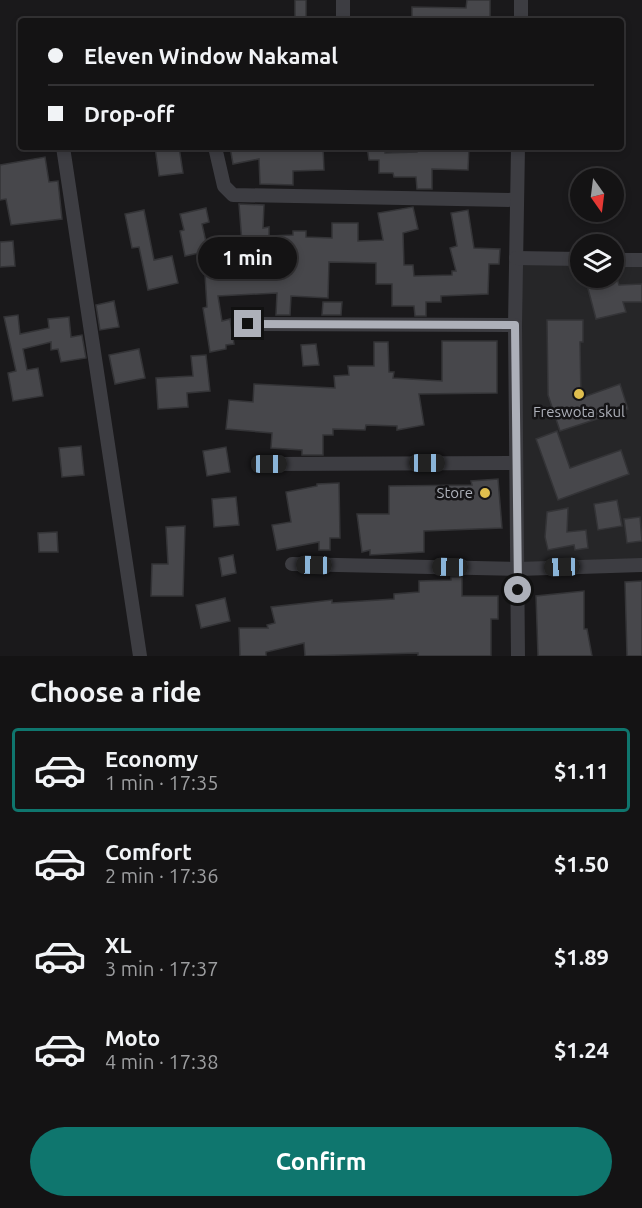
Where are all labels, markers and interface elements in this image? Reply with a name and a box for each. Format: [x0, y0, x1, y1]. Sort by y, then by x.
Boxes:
text: Eleven Window Nakamal [84, 43, 338, 68]
text: Drop-off [84, 101, 174, 126]
north arrow [570, 168, 624, 222]
map controls [570, 168, 624, 288]
button: layers [570, 234, 624, 288]
callout: 1 min [198, 237, 298, 279]
text: 1 min [222, 246, 273, 269]
route end [234, 310, 261, 337]
marker: Freswota skul [572, 387, 586, 401]
place label: Freswota skul [533, 403, 625, 420]
car [409, 454, 445, 472]
car [251, 455, 287, 473]
place label: Store [437, 484, 473, 501]
marker: Store [478, 486, 492, 500]
car [296, 556, 332, 574]
car [544, 557, 580, 577]
car [432, 558, 468, 576]
route start [504, 576, 531, 603]
text: Choose a ride [30, 677, 202, 707]
icon: car [33, 743, 87, 797]
text: Economy [105, 746, 198, 771]
text: $1.11 [554, 758, 609, 783]
text: 1 min · 17:35 [105, 771, 219, 794]
icon: car [33, 836, 87, 890]
text: Comfort [105, 839, 192, 864]
text: $1.50 [554, 851, 609, 876]
text: 2 min · 17:36 [105, 864, 219, 887]
icon: car [33, 929, 87, 983]
text: XL [105, 932, 132, 957]
text: $1.89 [554, 944, 609, 969]
text: 3 min · 17:37 [105, 957, 219, 980]
icon: car [33, 1022, 87, 1076]
text: Moto [105, 1025, 160, 1050]
text: $1.24 [554, 1037, 609, 1062]
text: 4 min · 17:38 [105, 1050, 219, 1073]
button: Confirm [30, 1127, 612, 1196]

